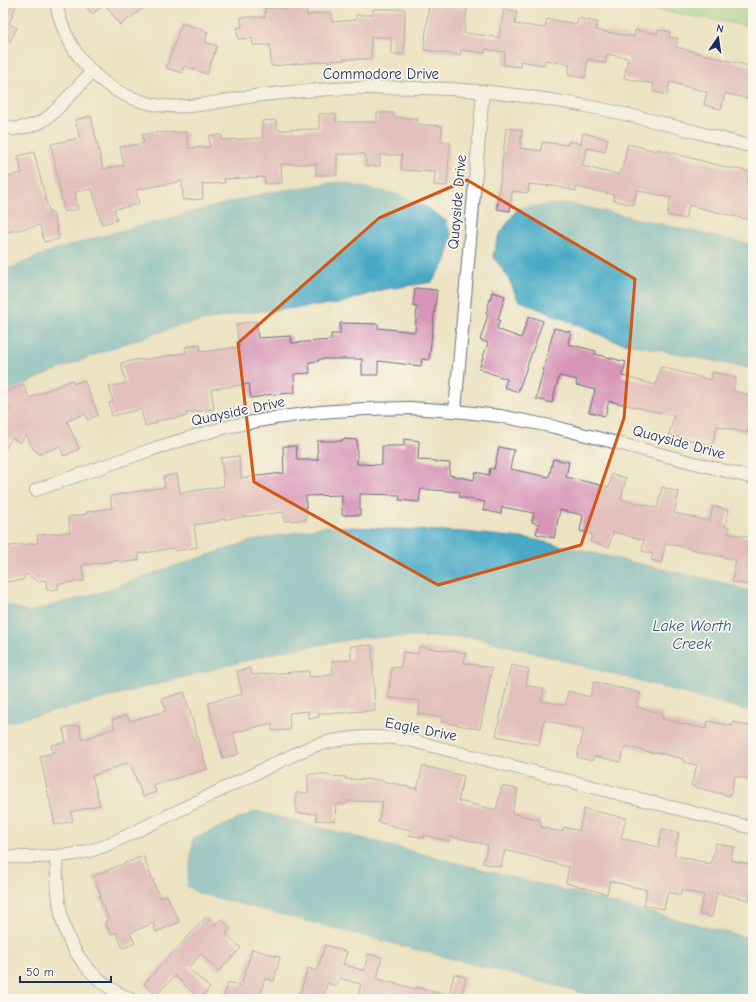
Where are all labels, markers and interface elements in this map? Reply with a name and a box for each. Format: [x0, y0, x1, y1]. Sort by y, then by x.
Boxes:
north arrow [698, 18, 738, 58]
text: N [715, 22, 725, 36]
street label: Commodore Drive [323, 65, 440, 83]
street label: Quayside Drive [444, 153, 470, 250]
street label: Quayside Drive [190, 392, 287, 430]
street label: Quayside Drive [631, 421, 728, 463]
water label: Lake Worth Creek [653, 617, 732, 653]
street label: Eagle Drive [384, 713, 459, 745]
scale bar [20, 958, 111, 984]
text: 50 m [26, 965, 54, 979]

